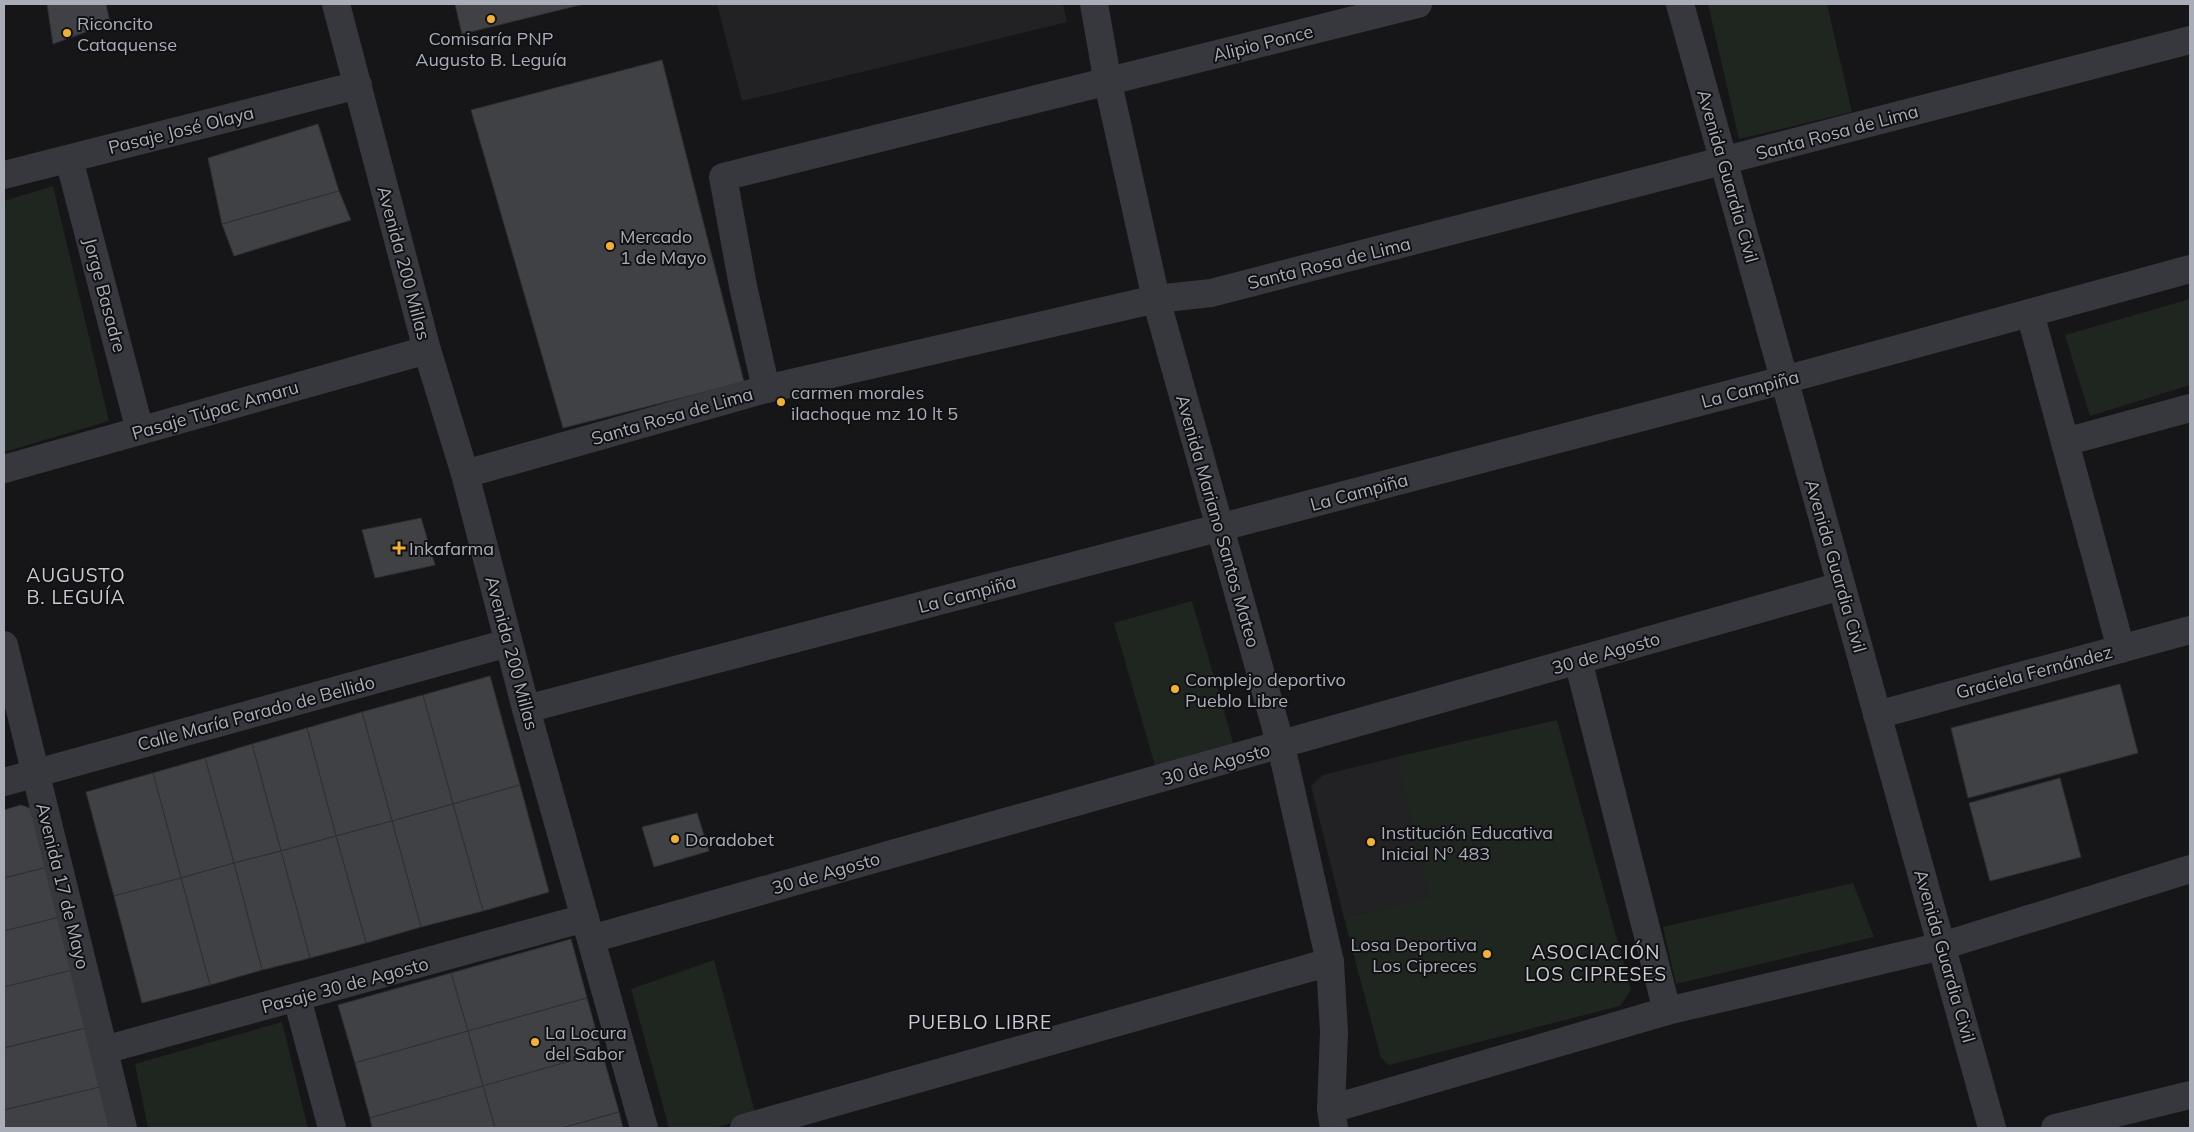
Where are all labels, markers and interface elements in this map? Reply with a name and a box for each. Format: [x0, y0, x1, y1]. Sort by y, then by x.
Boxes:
place label: Riconcito Cataquense [77, 12, 177, 56]
marker: Comisaría PNP Augusto B. Leguía [485, 13, 497, 25]
street label: Alipio Ponce [1210, 19, 1316, 67]
marker: Riconcito Cataquense [61, 27, 73, 39]
place label: Comisaría PNP Augusto B. Leguía [415, 27, 567, 71]
street label: Avenida Guardia Civil [1692, 87, 1764, 265]
street label: Santa Rosa de Lima [1753, 99, 1921, 165]
street label: Pasaje José Olaya [106, 101, 256, 159]
street label: Avenida 200 Millas [372, 184, 436, 342]
place label: Mercado 1 de Mayo [620, 225, 707, 269]
street label: Santa Rosa de Lima [1245, 232, 1413, 294]
street label: Jorge Basadre [79, 235, 131, 355]
marker: Mercado 1 de Mayo [604, 240, 616, 252]
street label: La Campiña [1699, 365, 1801, 413]
street label: Pasaje Túpac Amaru [129, 375, 301, 445]
place label: carmen morales ilachoque mz 10 lt 5 [791, 381, 958, 425]
street label: Santa Rosa de Lima [588, 382, 756, 450]
street label: Avenida Mariano Santos Mateo [1171, 392, 1265, 650]
marker: carmen morales ilachoque mz 10 lt 5 [775, 396, 787, 408]
street label: La Campiña [1308, 468, 1410, 516]
street label: Avenida Guardia Civil [1800, 477, 1872, 655]
place label: Inkafarma [409, 537, 494, 560]
marker: Inkafarma [393, 542, 405, 554]
district label: AUGUSTO B. LEGUÍA [26, 563, 126, 609]
street label: La Campiña [916, 570, 1018, 618]
street label: Avenida 200 Millas [480, 574, 544, 732]
street label: 30 de Agosto [1549, 627, 1663, 679]
street label: Graciela Fernández [1953, 640, 2115, 704]
place label: Complejo deportivo Pueblo Libre [1185, 668, 1346, 712]
street label: Calle María Parado de Bellido [135, 670, 377, 756]
marker: Complejo deportivo Pueblo Libre [1169, 683, 1181, 695]
street label: 30 de Agosto [1159, 738, 1273, 790]
street label: Avenida 17 de Mayo [31, 800, 95, 972]
place label: Institución Educativa Inicial Nº 483 [1381, 821, 1553, 865]
place label: Doradobet [685, 828, 774, 851]
marker: Doradobet [669, 833, 681, 845]
marker: Institución Educativa Inicial Nº 483 [1365, 836, 1377, 848]
street label: 30 de Agosto [769, 847, 883, 899]
street label: Avenida Guardia Civil [1909, 867, 1981, 1045]
place label: Losa Deportiva Los Cipreces [1350, 933, 1477, 977]
district label: ASOCIACIÓN LOS CIPRESES [1525, 940, 1667, 986]
marker: Losa Deportiva Los Cipreces [1481, 948, 1493, 960]
street label: Pasaje 30 de Agosto [259, 952, 431, 1018]
district label: PUEBLO LIBRE [908, 1010, 1052, 1034]
place label: La Locura del Sabor [545, 1021, 627, 1065]
marker: La Locura del Sabor [529, 1036, 541, 1048]

